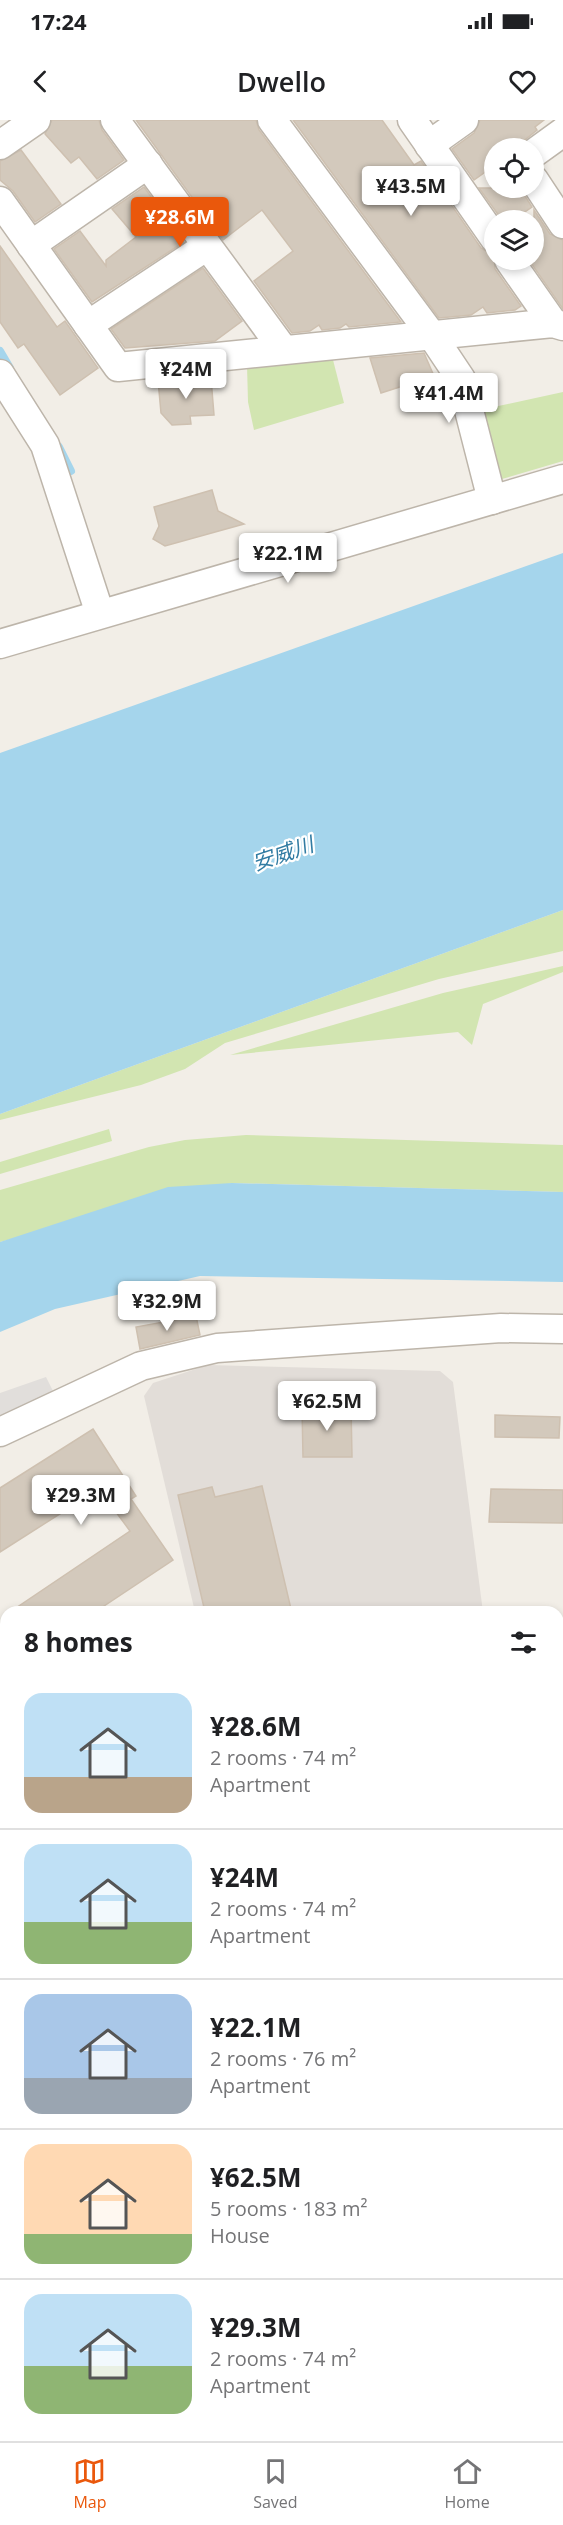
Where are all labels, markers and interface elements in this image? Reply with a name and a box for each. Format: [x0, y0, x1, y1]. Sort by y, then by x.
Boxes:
text: 17:24 [30, 6, 87, 36]
text: Dwello [237, 63, 326, 100]
icon: back [24, 65, 57, 98]
icon: heart [506, 65, 539, 98]
map controls [484, 138, 544, 270]
button: locate [484, 138, 544, 198]
pin: ¥43.5M [362, 166, 460, 217]
text: ¥43.5M [376, 172, 446, 199]
pin: ¥28.6M [131, 197, 229, 248]
text: ¥28.6M [145, 203, 215, 230]
button: layers [484, 210, 544, 270]
pin: ¥24M [150, 349, 222, 400]
text: ¥24M [159, 355, 213, 382]
pin: ¥41.4M [400, 373, 498, 424]
text: ¥41.4M [414, 379, 484, 406]
pin: ¥22.1M [239, 533, 337, 584]
text: ¥22.1M [253, 539, 323, 566]
water label: 安威川 [248, 829, 319, 877]
pin: ¥32.9M [118, 1281, 216, 1332]
text: ¥32.9M [132, 1287, 202, 1314]
pin: ¥62.5M [278, 1381, 376, 1432]
text: ¥62.5M [292, 1387, 362, 1414]
pin: ¥29.3M [32, 1475, 130, 1526]
text: ¥29.3M [46, 1481, 116, 1508]
text: 8 homes [24, 1624, 133, 1660]
icon: filters [507, 1626, 540, 1659]
text: ¥28.6M [210, 1708, 301, 1744]
icon: home [72, 1717, 144, 1789]
text: 2 rooms · 74 m² [210, 1744, 356, 1771]
text: Apartment [210, 1771, 310, 1798]
text: ¥24M [210, 1859, 279, 1895]
icon: home [72, 1868, 144, 1940]
text: 2 rooms · 74 m² [210, 1895, 356, 1922]
text: Apartment [210, 1922, 310, 1949]
text: ¥22.1M [210, 2009, 301, 2045]
icon: home [72, 2018, 144, 2090]
text: 2 rooms · 76 m² [210, 2045, 356, 2072]
text: Apartment [210, 2072, 310, 2099]
text: ¥62.5M [210, 2159, 301, 2195]
icon: home [72, 2168, 144, 2240]
text: 5 rooms · 183 m² [210, 2195, 368, 2222]
text: House [210, 2222, 270, 2249]
text: ¥29.3M [210, 2309, 301, 2345]
icon: home [72, 2318, 144, 2390]
text: 2 rooms · 74 m² [210, 2345, 356, 2372]
text: Apartment [210, 2372, 310, 2399]
tab: Map [73, 2455, 106, 2513]
tab: Saved [253, 2455, 298, 2513]
tab: Home [444, 2455, 490, 2513]

